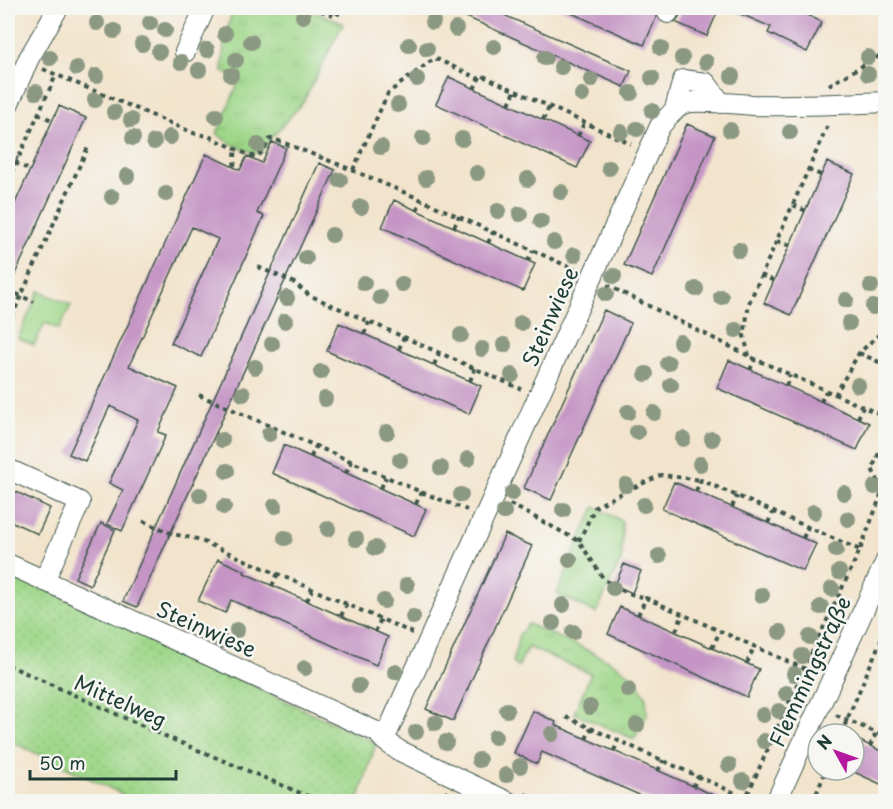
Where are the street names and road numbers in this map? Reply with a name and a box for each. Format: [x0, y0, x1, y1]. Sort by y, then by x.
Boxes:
street label: Steinwiese [513, 261, 585, 371]
street label: Flemmingstraße [760, 590, 858, 752]
street label: Steinwiese [152, 592, 262, 664]
street label: Mittelweg [70, 665, 172, 735]

